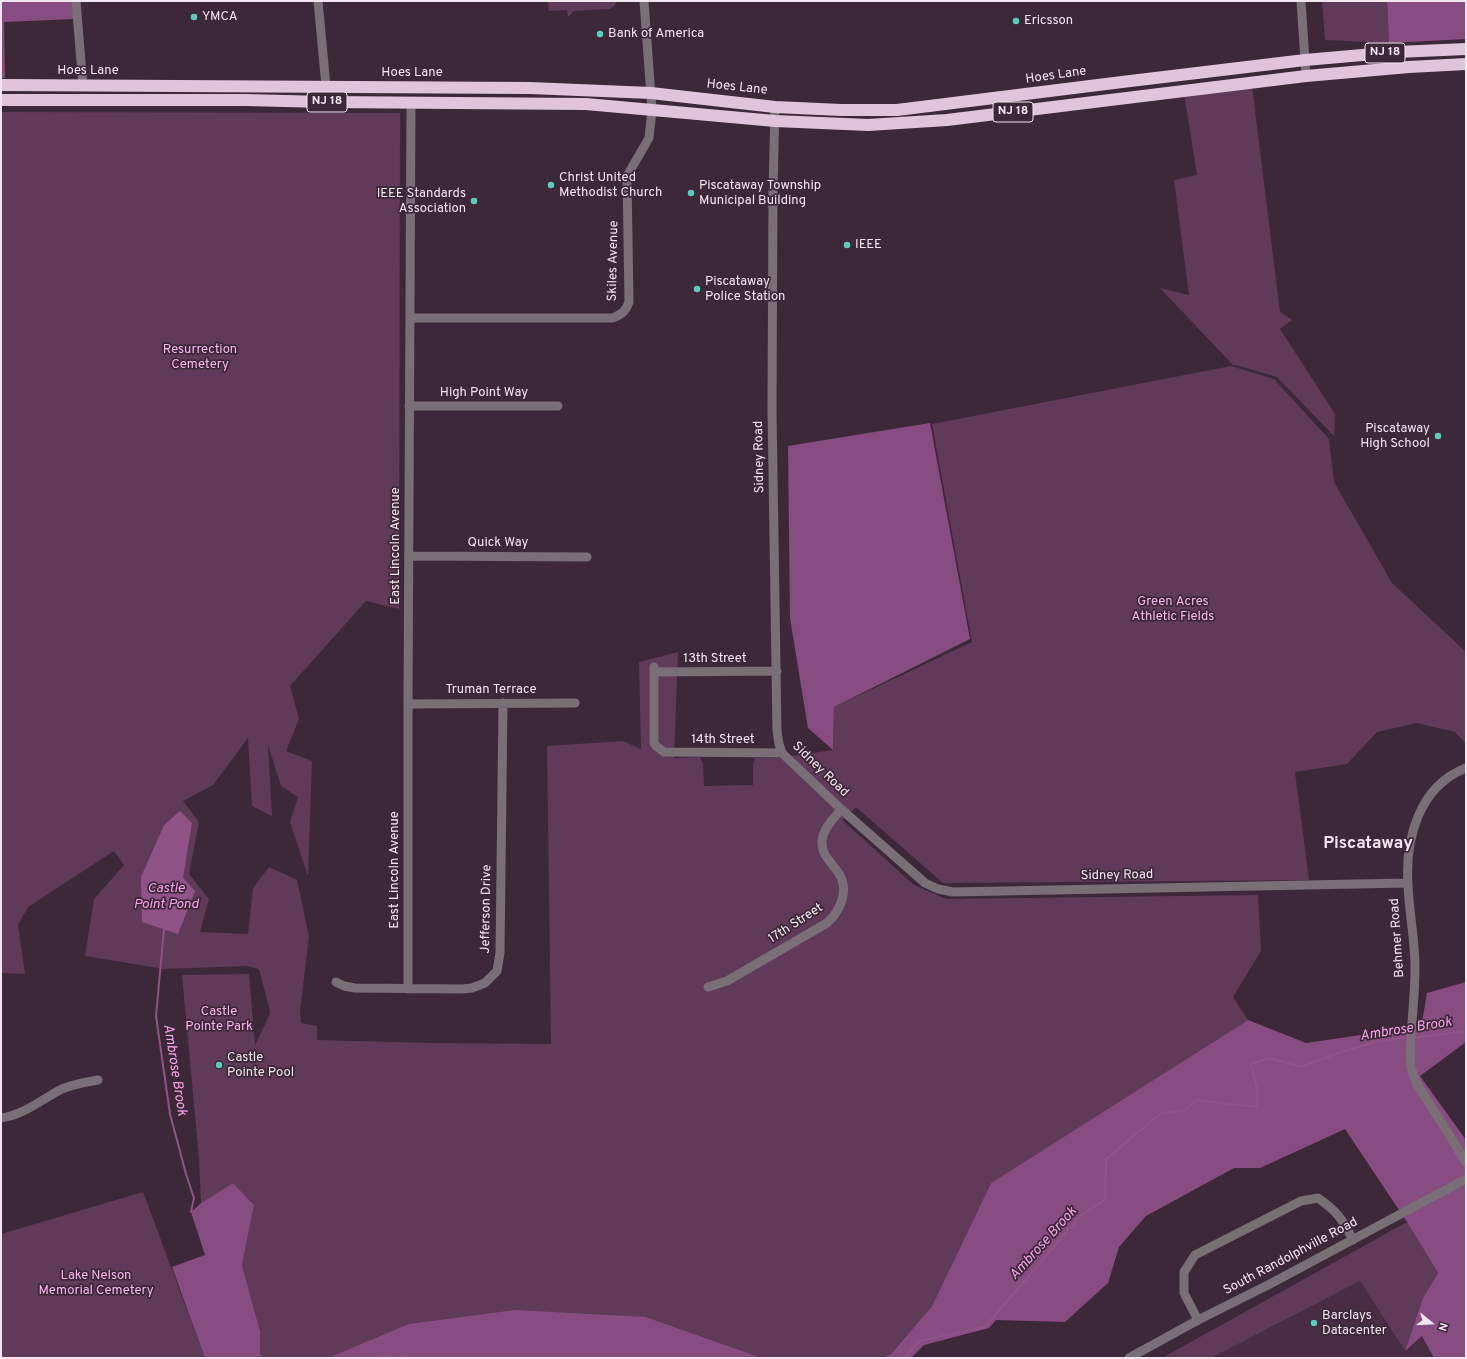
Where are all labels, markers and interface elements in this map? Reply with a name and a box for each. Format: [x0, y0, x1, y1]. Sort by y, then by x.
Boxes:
place label: YMCA [202, 9, 238, 25]
marker: YMCA [189, 12, 199, 22]
place label: Ericsson [1024, 13, 1073, 29]
marker: Ericsson [1011, 16, 1021, 26]
place label: Bank of America [608, 26, 704, 42]
marker: Bank of America [595, 29, 605, 39]
road number: NJ 18 [1365, 43, 1405, 63]
street label: Hoes Lane [57, 63, 119, 79]
street label: Hoes Lane [1025, 64, 1087, 88]
street label: Hoes Lane [381, 65, 443, 81]
street label: Hoes Lane [706, 77, 768, 99]
road number: NJ 18 [307, 92, 347, 112]
road number: NJ 18 [993, 102, 1033, 122]
place label: Christ United Methodist Church [559, 170, 662, 201]
place label: Piscataway Township Municipal Building [699, 178, 821, 209]
marker: Christ United Methodist Church [546, 180, 556, 190]
place label: IEEE Standards Association [377, 186, 466, 217]
marker: Piscataway Township Municipal Building [686, 188, 696, 198]
marker: IEEE Standards Association [469, 196, 479, 206]
street label: Skiles Avenue [605, 220, 623, 302]
place label: IEEE [855, 237, 882, 253]
marker: IEEE [842, 240, 852, 250]
place label: Piscataway Police Station [705, 274, 785, 305]
marker: Piscataway Police Station [692, 284, 702, 294]
park label: Resurrection Cemetery [163, 342, 237, 373]
street label: High Point Way [440, 385, 528, 401]
street label: Sidney Road [752, 421, 768, 493]
place label: Piscataway High School [1360, 421, 1430, 452]
marker: Piscataway High School [1433, 431, 1443, 441]
street label: East Lincoln Avenue [388, 487, 404, 605]
street label: Quick Way [468, 535, 528, 551]
park label: Green Acres Athletic Fields [1132, 594, 1214, 625]
street label: 13th Street [683, 651, 747, 667]
street label: Truman Terrace [445, 682, 537, 698]
street label: 14th Street [691, 732, 755, 748]
street label: Sidney Road [788, 739, 852, 801]
street label: East Lincoln Avenue [387, 811, 403, 929]
district label: Piscataway [1323, 835, 1413, 855]
street label: Jefferson Drive [478, 864, 496, 954]
street label: Sidney Road [1081, 868, 1153, 884]
water label: Castle Point Pond [133, 881, 199, 914]
street label: Behmer Road [1387, 898, 1409, 978]
street label: 17th Street [766, 901, 826, 947]
park label: Castle Pointe Park [185, 1004, 253, 1035]
water label: Ambrose Brook [1359, 1014, 1453, 1046]
water label: Ambrose Brook [158, 1023, 190, 1117]
place label: Castle Pointe Pool [227, 1050, 294, 1081]
marker: Castle Pointe Pool [214, 1060, 224, 1070]
water label: Ambrose Brook [1007, 1204, 1081, 1284]
street label: South Randolphville Road [1221, 1215, 1361, 1299]
park label: Lake Nelson Memorial Cemetery [38, 1268, 154, 1299]
north arrow [1411, 1303, 1451, 1343]
place label: Barclays Datacenter [1322, 1308, 1387, 1339]
marker: Barclays Datacenter [1309, 1318, 1319, 1328]
text: N [1435, 1321, 1450, 1333]

